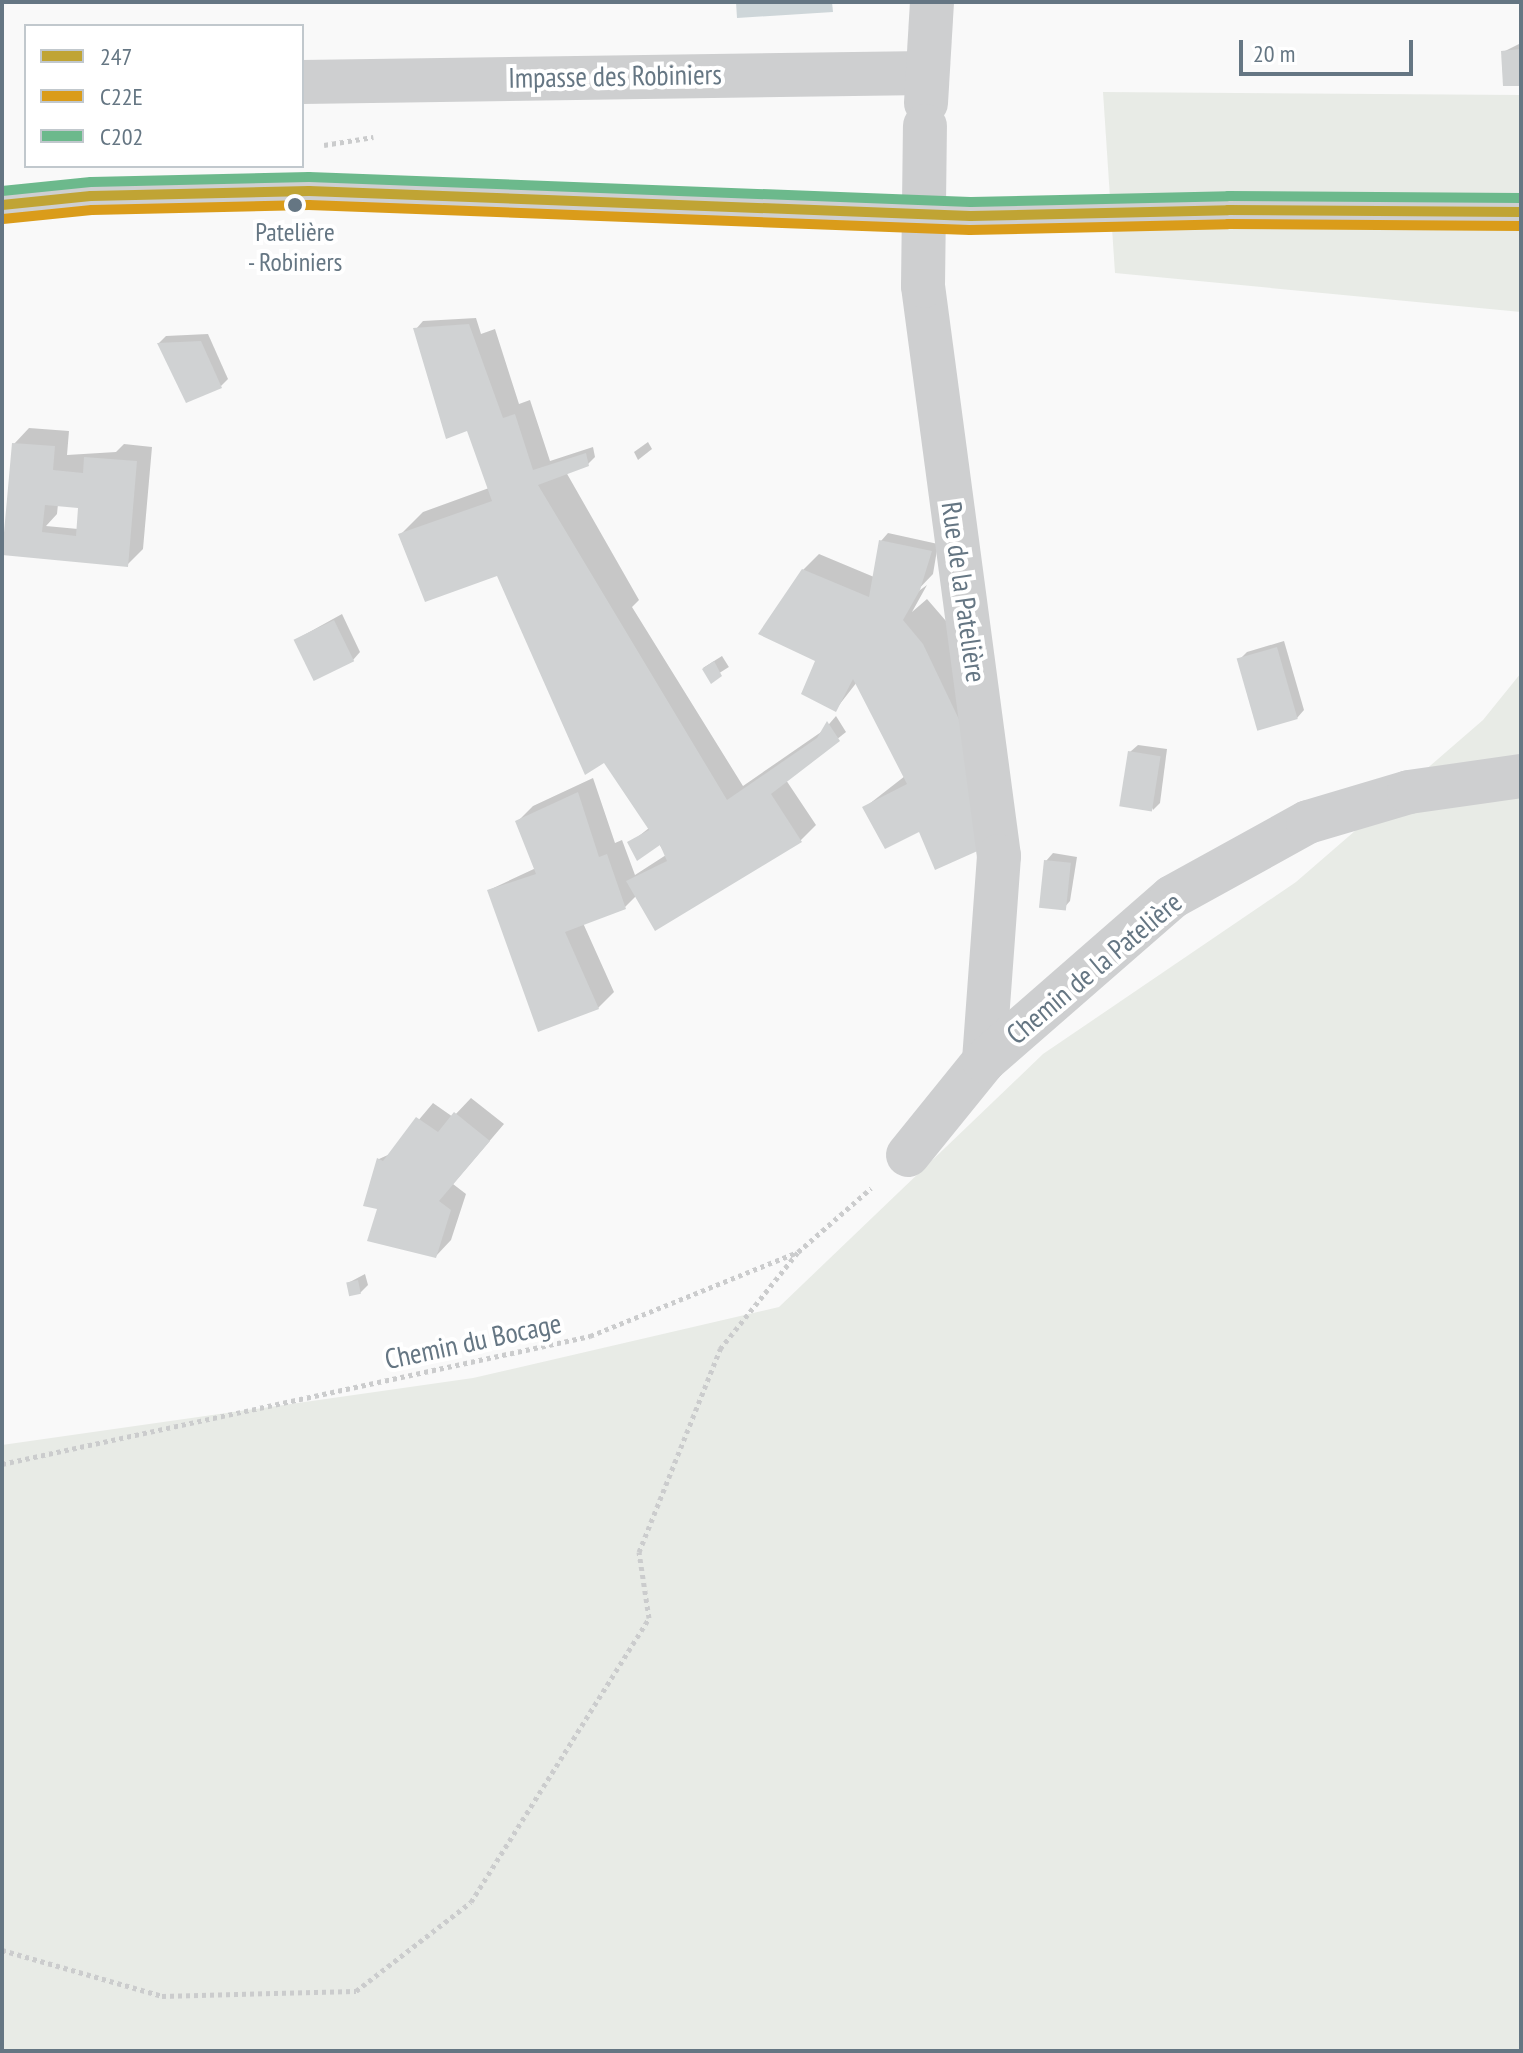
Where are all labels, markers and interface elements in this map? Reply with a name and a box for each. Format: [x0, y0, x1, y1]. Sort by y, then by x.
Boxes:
legend [24, 24, 304, 168]
scale bar [1243, 24, 1417, 74]
text: 20 m [1253, 38, 1295, 69]
text: 247 [100, 41, 132, 72]
street label: Impasse des Robiniers [508, 57, 722, 95]
text: C22E [100, 81, 143, 112]
text: C202 [100, 121, 143, 152]
marker: Patelière - Robiniers [287, 197, 303, 213]
place label: Patelière - Robiniers [247, 216, 343, 278]
street label: Rue de la Patelière [935, 500, 993, 684]
street label: Chemin de la Patelière [1000, 885, 1188, 1051]
street label: Chemin du Bocage [382, 1306, 564, 1376]

